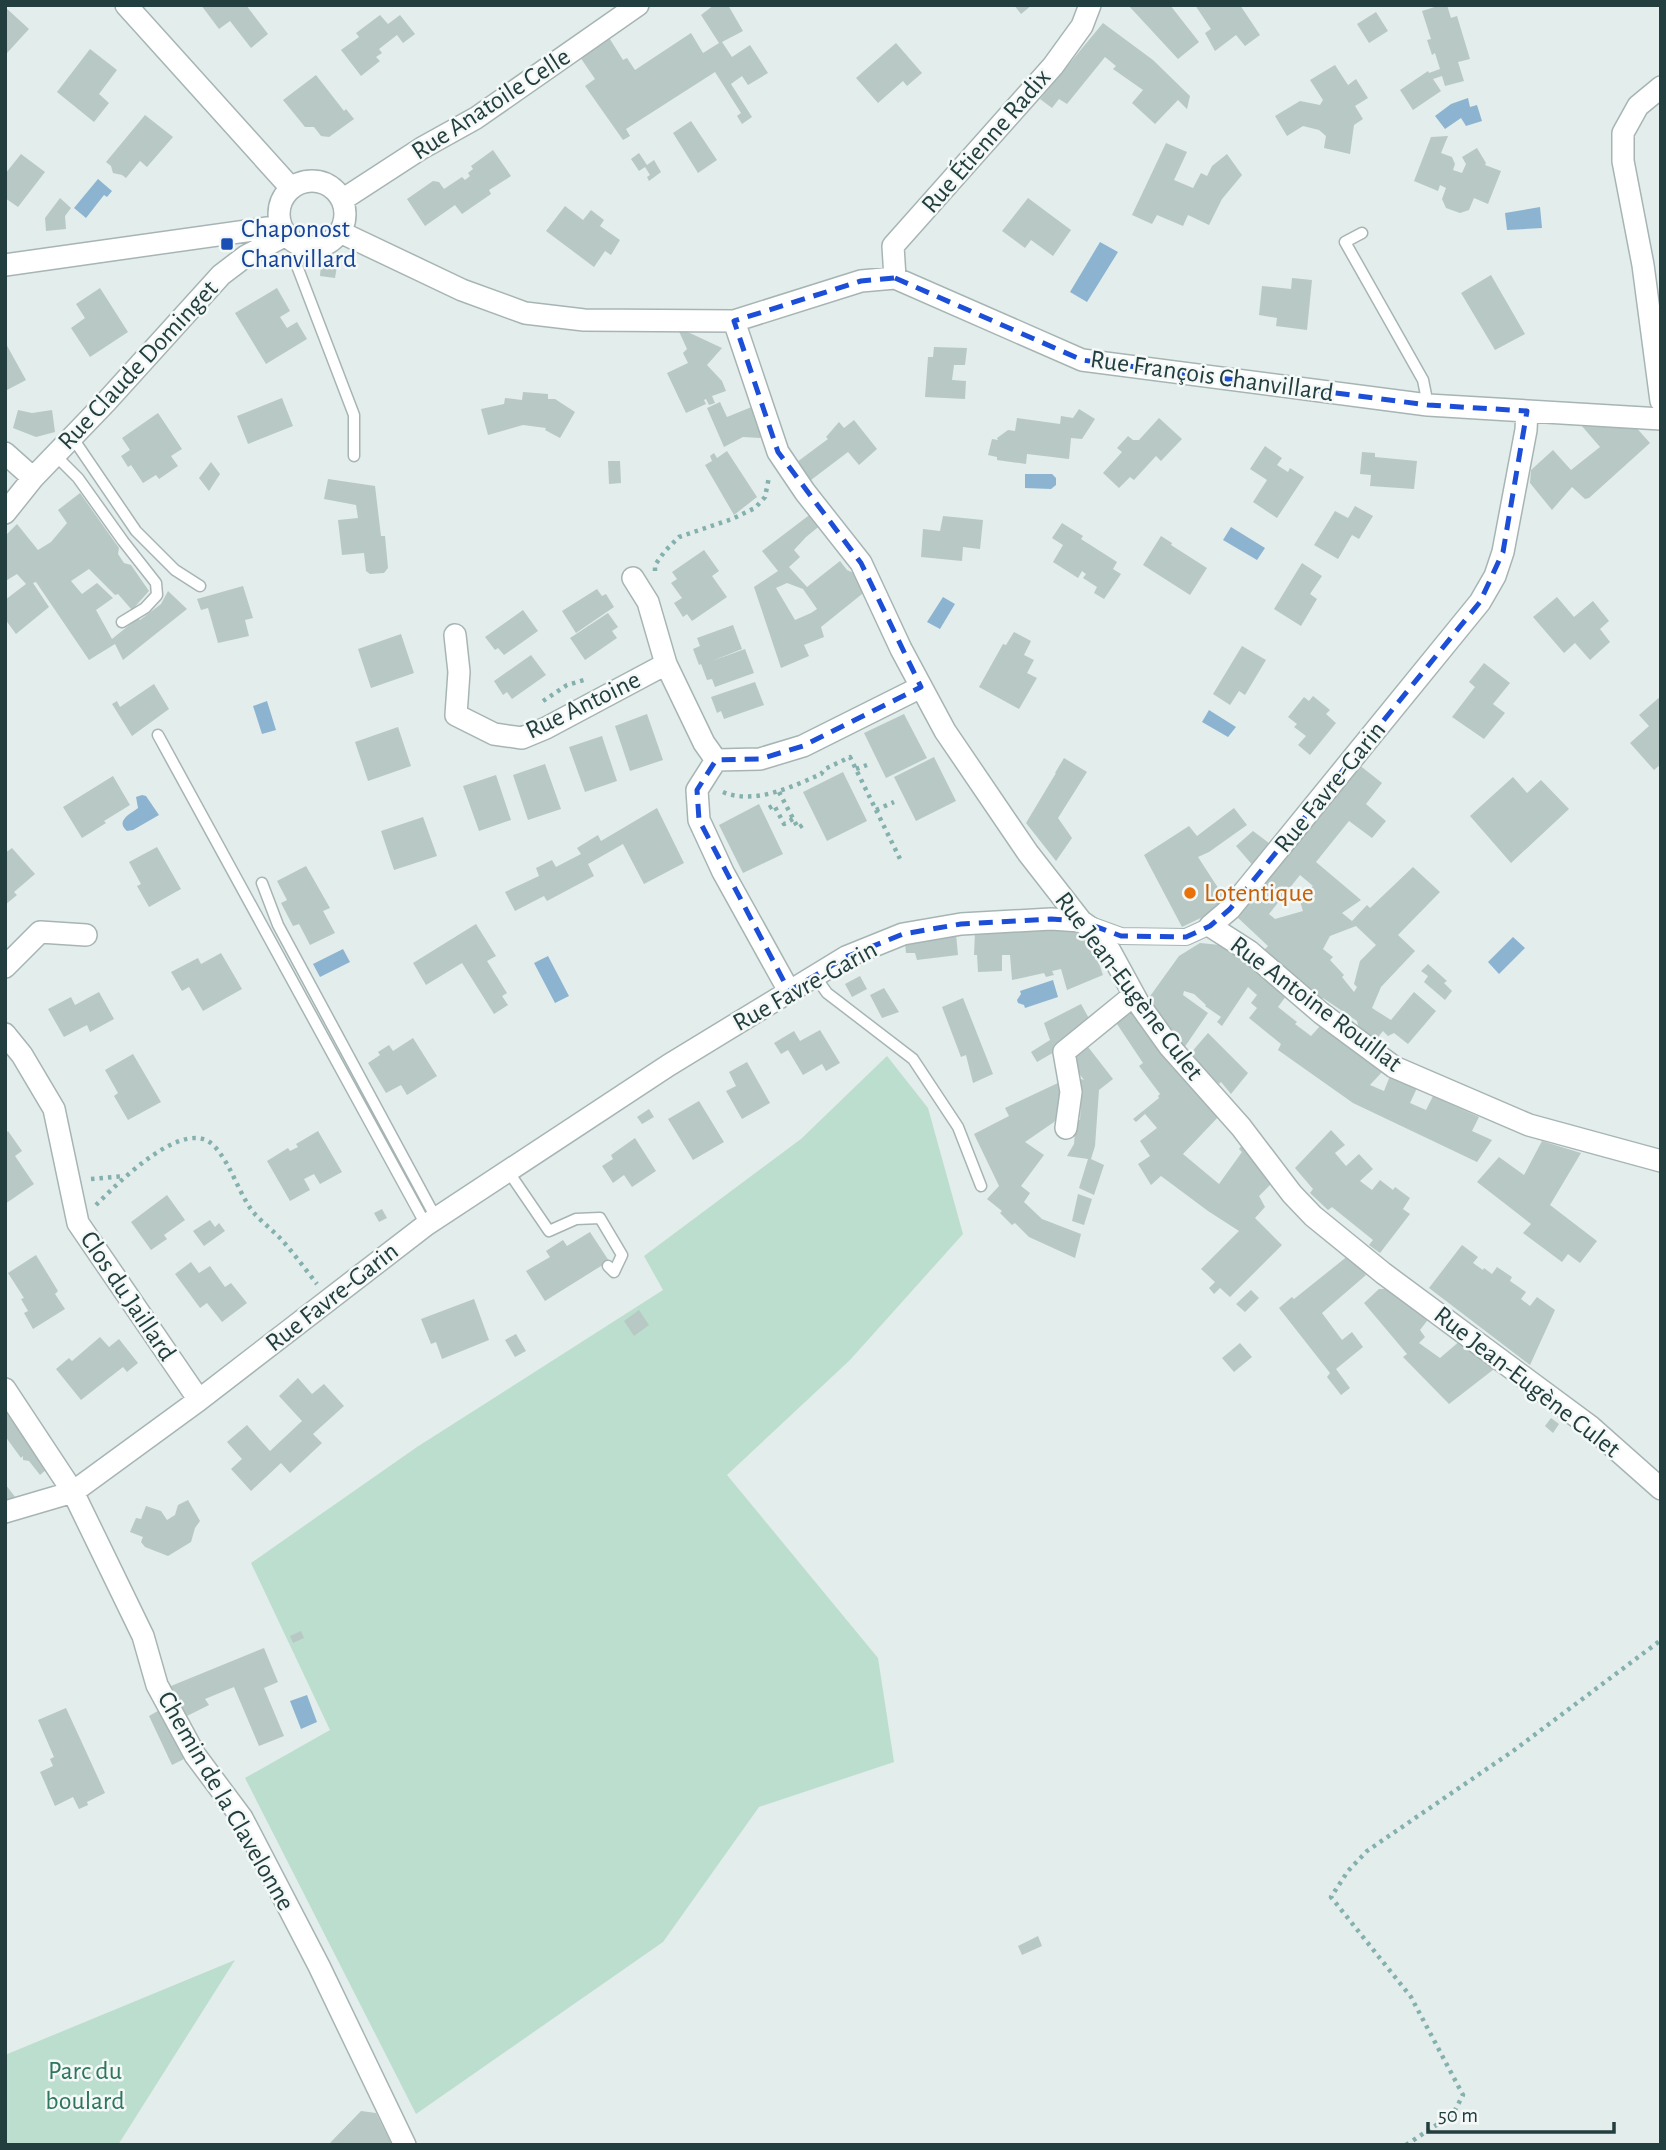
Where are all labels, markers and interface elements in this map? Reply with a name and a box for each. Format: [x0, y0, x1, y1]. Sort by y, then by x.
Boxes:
street label: Rue Anatoile Celle [407, 43, 575, 165]
street label: Rue Étienne Radix [915, 63, 1055, 218]
place label: Chaponost Chanvillard [241, 216, 356, 272]
marker: Chaponost Chanvillard [219, 236, 235, 252]
street label: Rue Claude Dominget [53, 275, 223, 455]
street label: Rue François Chanvillard [1089, 346, 1335, 406]
street label: Rue Antoine [522, 666, 644, 744]
street label: Rue Favre-Garin [1269, 717, 1391, 857]
place label: Lotentique [1204, 880, 1314, 906]
marker: Lotentique [1182, 885, 1198, 901]
street label: Rue Jean-Eugène Culet [1050, 887, 1208, 1085]
street label: Rue Antoine Rouillat [1225, 931, 1407, 1077]
street label: Rue Favre-Garin [729, 936, 881, 1036]
street label: Clos du Jaillard [75, 1227, 181, 1365]
street label: Rue Favre-Garin [261, 1237, 403, 1357]
street label: Rue Jean-Eugène Culet [1429, 1302, 1625, 1462]
street label: Chemin de la Clavelonne [153, 1687, 299, 1915]
park label: Parc du boulard [45, 2058, 125, 2114]
scale bar [1428, 2090, 1614, 2134]
text: 50 m [1438, 2105, 1478, 2126]

